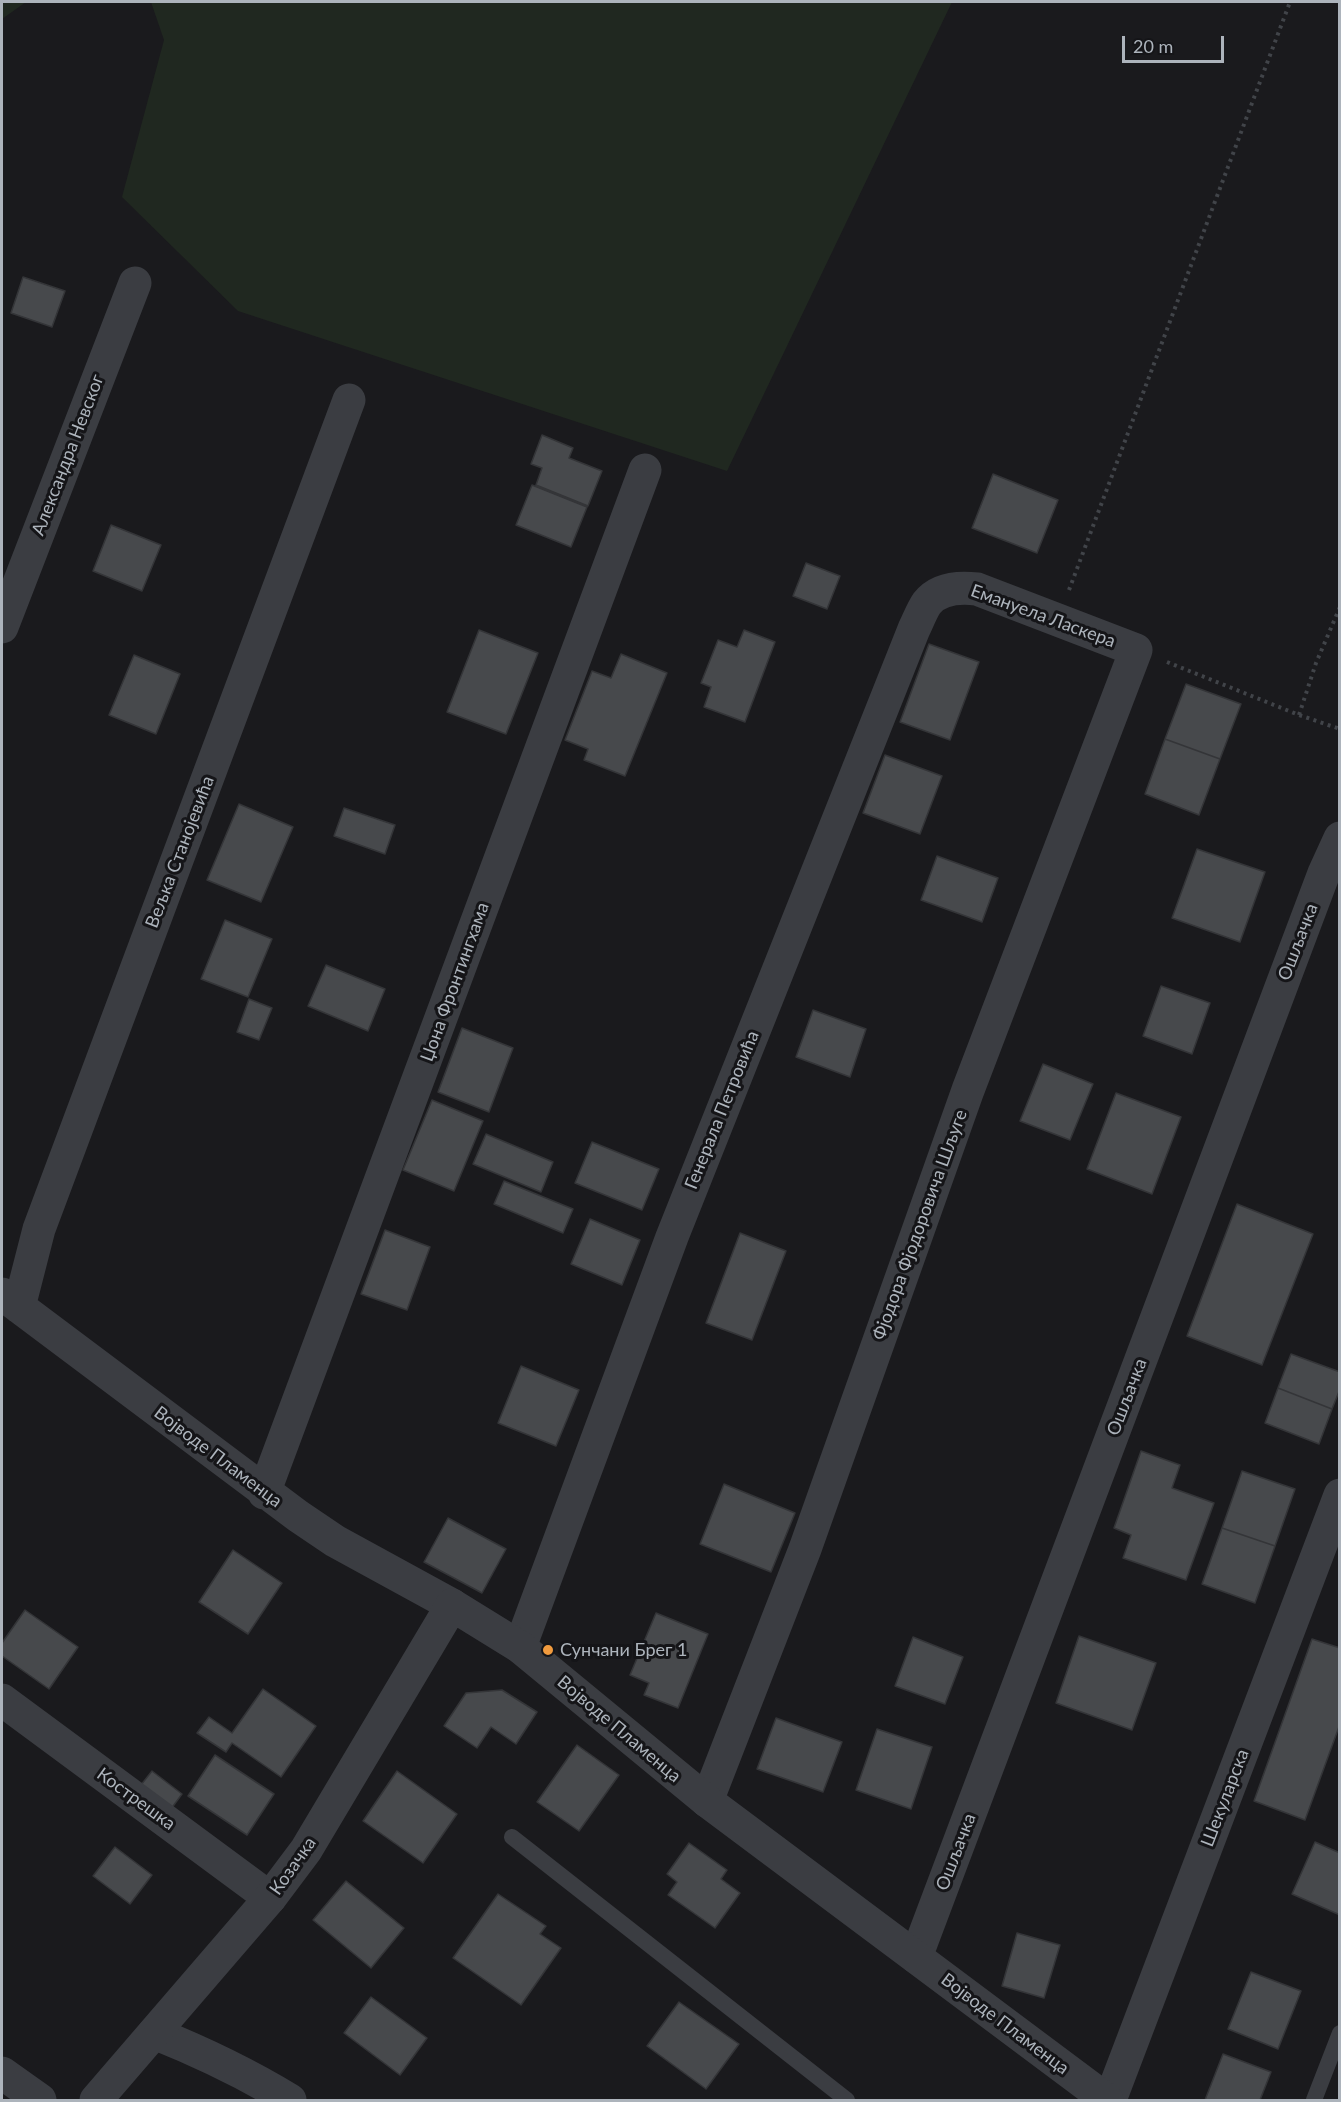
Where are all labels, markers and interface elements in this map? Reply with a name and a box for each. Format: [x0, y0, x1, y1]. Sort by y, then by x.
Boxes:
scale bar [1125, 24, 1227, 62]
text: 20 m [1133, 35, 1173, 57]
street label: Александра Невског [27, 371, 109, 539]
street label: Емануела Ласкера [968, 580, 1118, 652]
street label: Вељка Станојевића [141, 773, 219, 931]
street label: Џона Фронтингхама [416, 899, 494, 1065]
street label: Ошљачка [1273, 901, 1323, 983]
street label: Генерала Петровића [680, 1028, 764, 1192]
street label: Фјодора Фјодоровича Шљуге [868, 1107, 972, 1343]
street label: Ошљачка [1102, 1356, 1152, 1438]
street label: Војводе Пламенца [150, 1402, 286, 1512]
place label: Сунчани Брег 1 [560, 1639, 688, 1661]
marker: Сунчани Брег 1 [541, 1643, 555, 1657]
street label: Војводе Пламенца [553, 1671, 685, 1787]
street label: Шекуларска [1197, 1746, 1253, 1850]
street label: Кострешка [92, 1763, 180, 1835]
street label: Ошљачка [931, 1811, 981, 1893]
street label: Козачка [265, 1833, 321, 1899]
street label: Војводе Пламенца [937, 1969, 1073, 2079]

